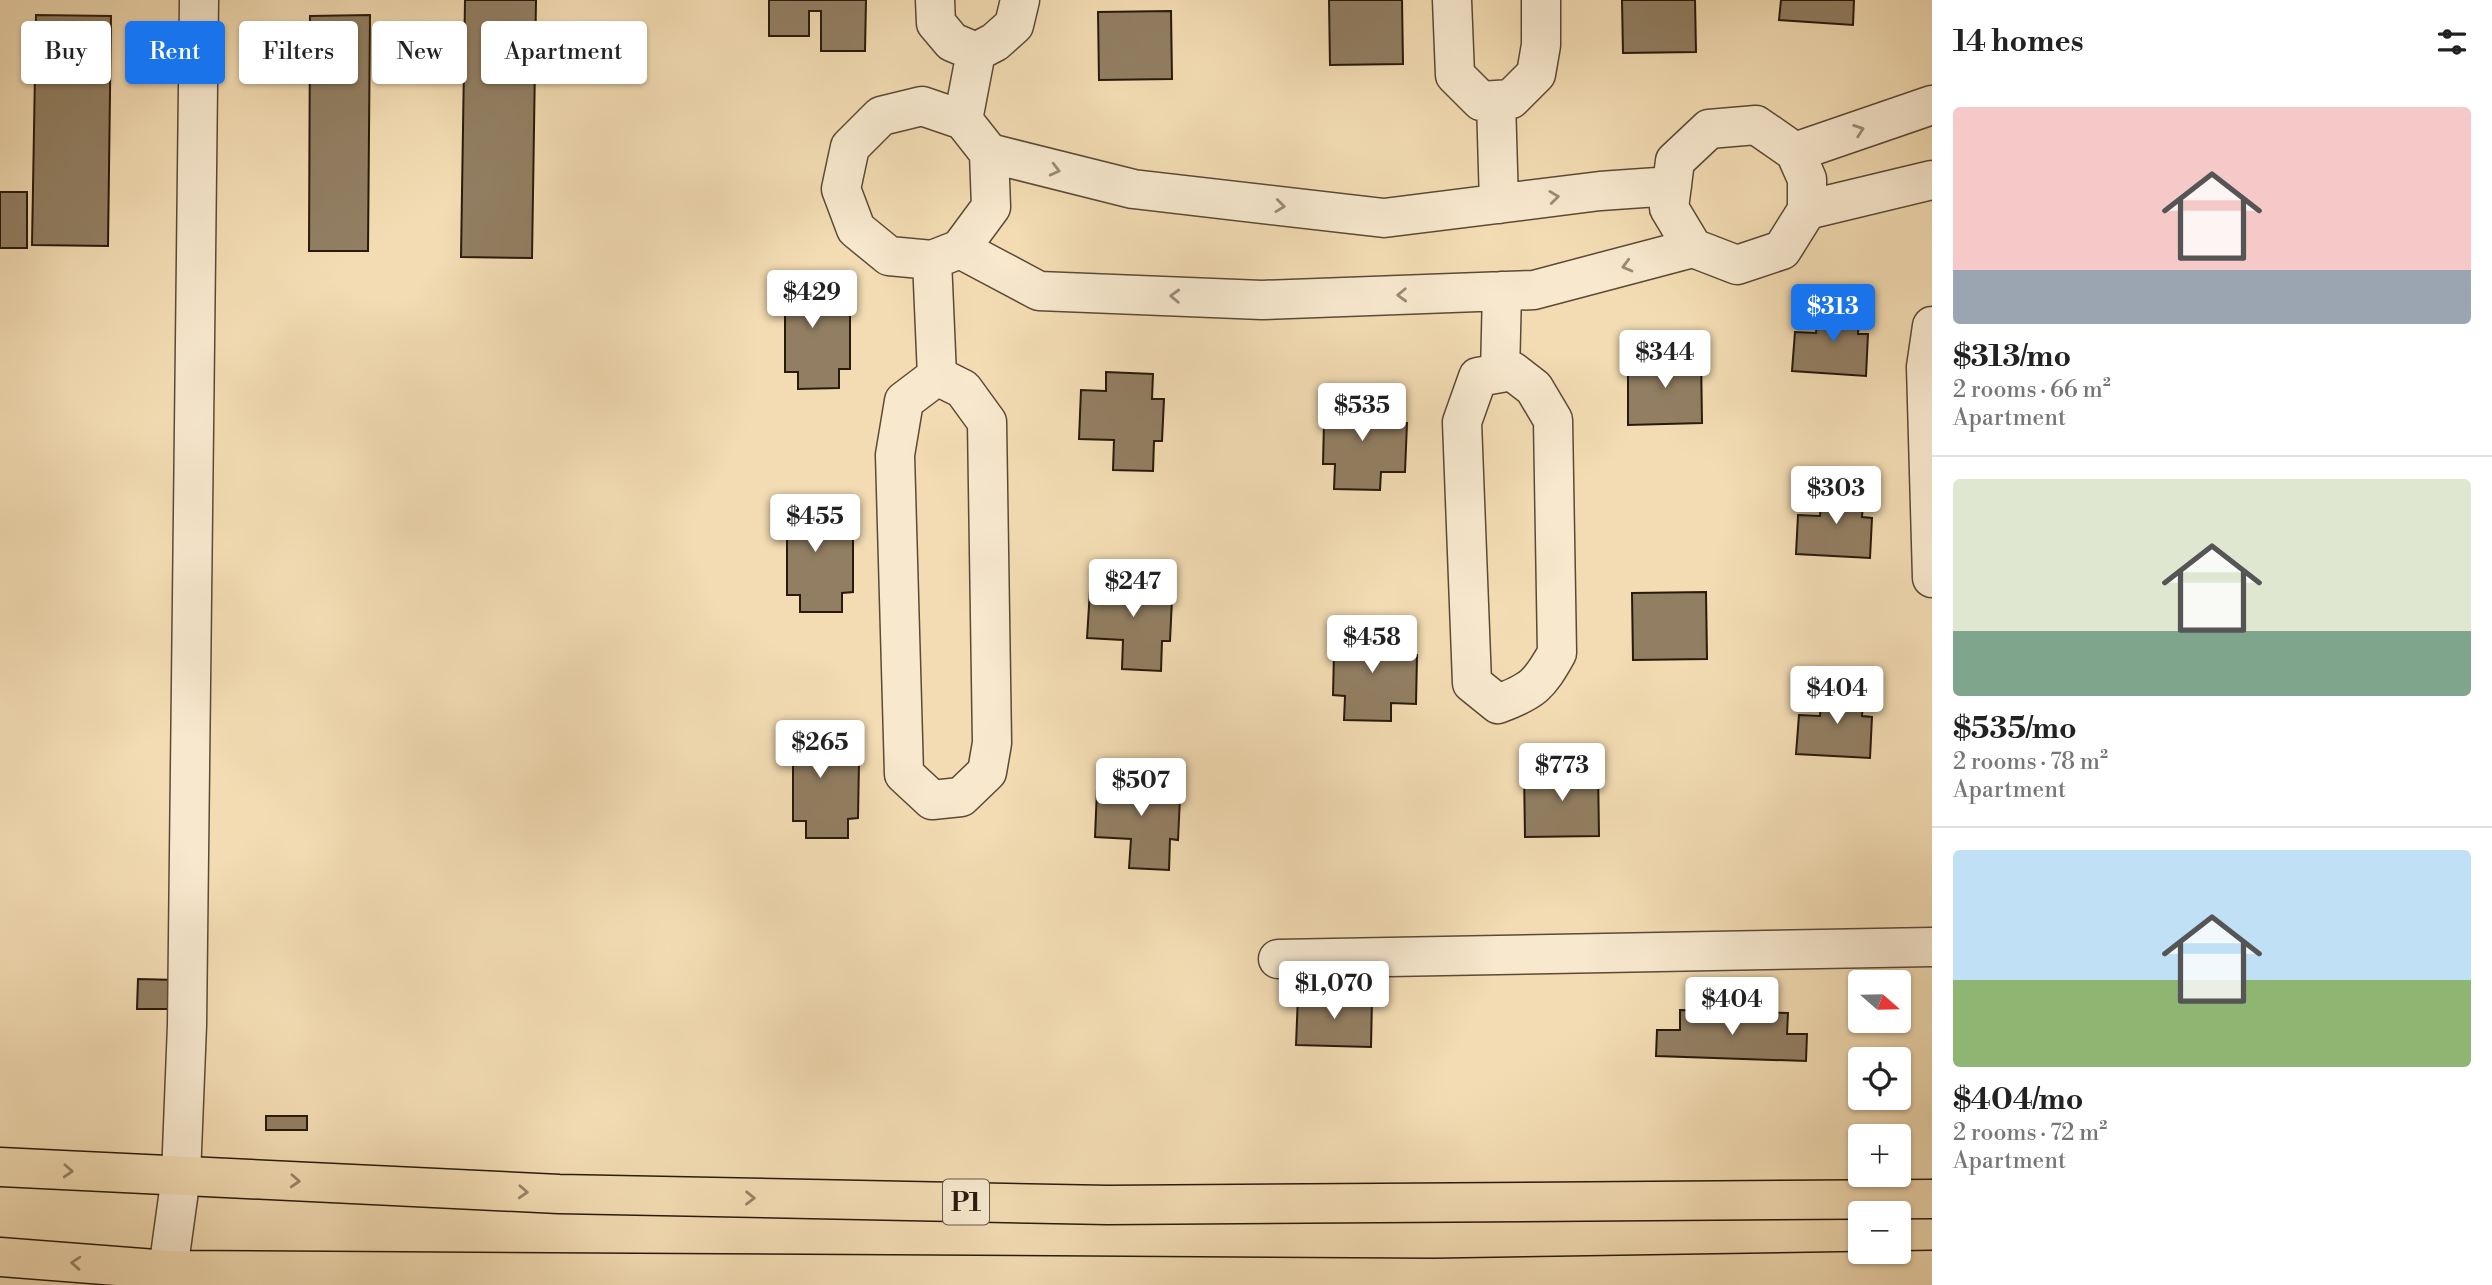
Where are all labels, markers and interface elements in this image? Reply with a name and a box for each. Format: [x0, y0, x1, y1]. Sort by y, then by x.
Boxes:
chip: Buy [21, 21, 111, 84]
chip: Rent [125, 21, 225, 84]
chip: Filters [239, 21, 358, 84]
chip: New [372, 21, 467, 84]
chip: Apartment [481, 21, 647, 84]
text: 14 homes [1953, 23, 2084, 61]
icon: filters [2433, 23, 2471, 61]
one-way arrow [1853, 124, 1865, 138]
icon: home [2149, 153, 2275, 279]
one-way arrow [1049, 162, 1061, 176]
one-way arrow [1548, 189, 1560, 204]
one-way arrow [1274, 198, 1285, 213]
one-way arrow [1621, 258, 1633, 272]
pin: $429 [771, 270, 853, 330]
text: $429 [783, 279, 841, 307]
pin: $313 [1792, 284, 1874, 344]
one-way arrow [1396, 287, 1407, 302]
one-way arrow [1169, 289, 1180, 304]
text: $313 [1807, 293, 1859, 321]
pin: $344 [1624, 330, 1706, 390]
text: $313/mo [1953, 338, 2071, 376]
text: $344 [1635, 339, 1695, 367]
text: 2 rooms · 66 m² [1953, 376, 2111, 404]
pin: $535 [1321, 384, 1403, 443]
text: $535 [1334, 392, 1390, 420]
text: Apartment [1953, 404, 2066, 432]
pin: $303 [1795, 466, 1877, 526]
text: $303 [1807, 475, 1865, 503]
pin: $455 [774, 494, 856, 554]
text: $455 [786, 503, 844, 531]
icon: home [2149, 525, 2275, 651]
pin: $247 [1092, 560, 1174, 619]
text: $247 [1105, 568, 1161, 596]
pin: $458 [1331, 616, 1413, 675]
text: $458 [1343, 624, 1401, 652]
pin: $404 [1796, 666, 1878, 726]
text: $404 [1806, 675, 1868, 703]
text: $535/mo [1953, 710, 2077, 748]
pin: $265 [779, 720, 861, 780]
text: $265 [792, 729, 848, 757]
pin: $773 [1521, 744, 1603, 803]
text: 2 rooms · 78 m² [1953, 748, 2108, 776]
text: $773 [1535, 752, 1589, 780]
pin: $507 [1100, 758, 1182, 818]
text: $507 [1112, 767, 1170, 795]
text: Apartment [1953, 776, 2066, 804]
icon: home [2149, 896, 2275, 1022]
pin: $1,070 [1277, 962, 1391, 1021]
text: $1,070 [1295, 970, 1373, 998]
north arrow [1848, 970, 1911, 1032]
map controls [1848, 970, 1911, 1264]
pin: $404 [1691, 978, 1773, 1037]
text: $404 [1701, 986, 1763, 1014]
button: locate [1848, 1047, 1911, 1110]
text: $404/mo [1953, 1081, 2084, 1119]
text: 2 rooms · 72 m² [1953, 1119, 2107, 1147]
button: + [1848, 1124, 1911, 1187]
text: Apartment [1953, 1147, 2066, 1175]
one-way arrow [63, 1163, 74, 1178]
one-way arrow [290, 1174, 301, 1189]
road number: P1 [943, 1180, 989, 1224]
one-way arrow [517, 1185, 528, 1200]
one-way arrow [745, 1190, 756, 1205]
button: − [1848, 1201, 1911, 1264]
one-way arrow [70, 1256, 81, 1271]

